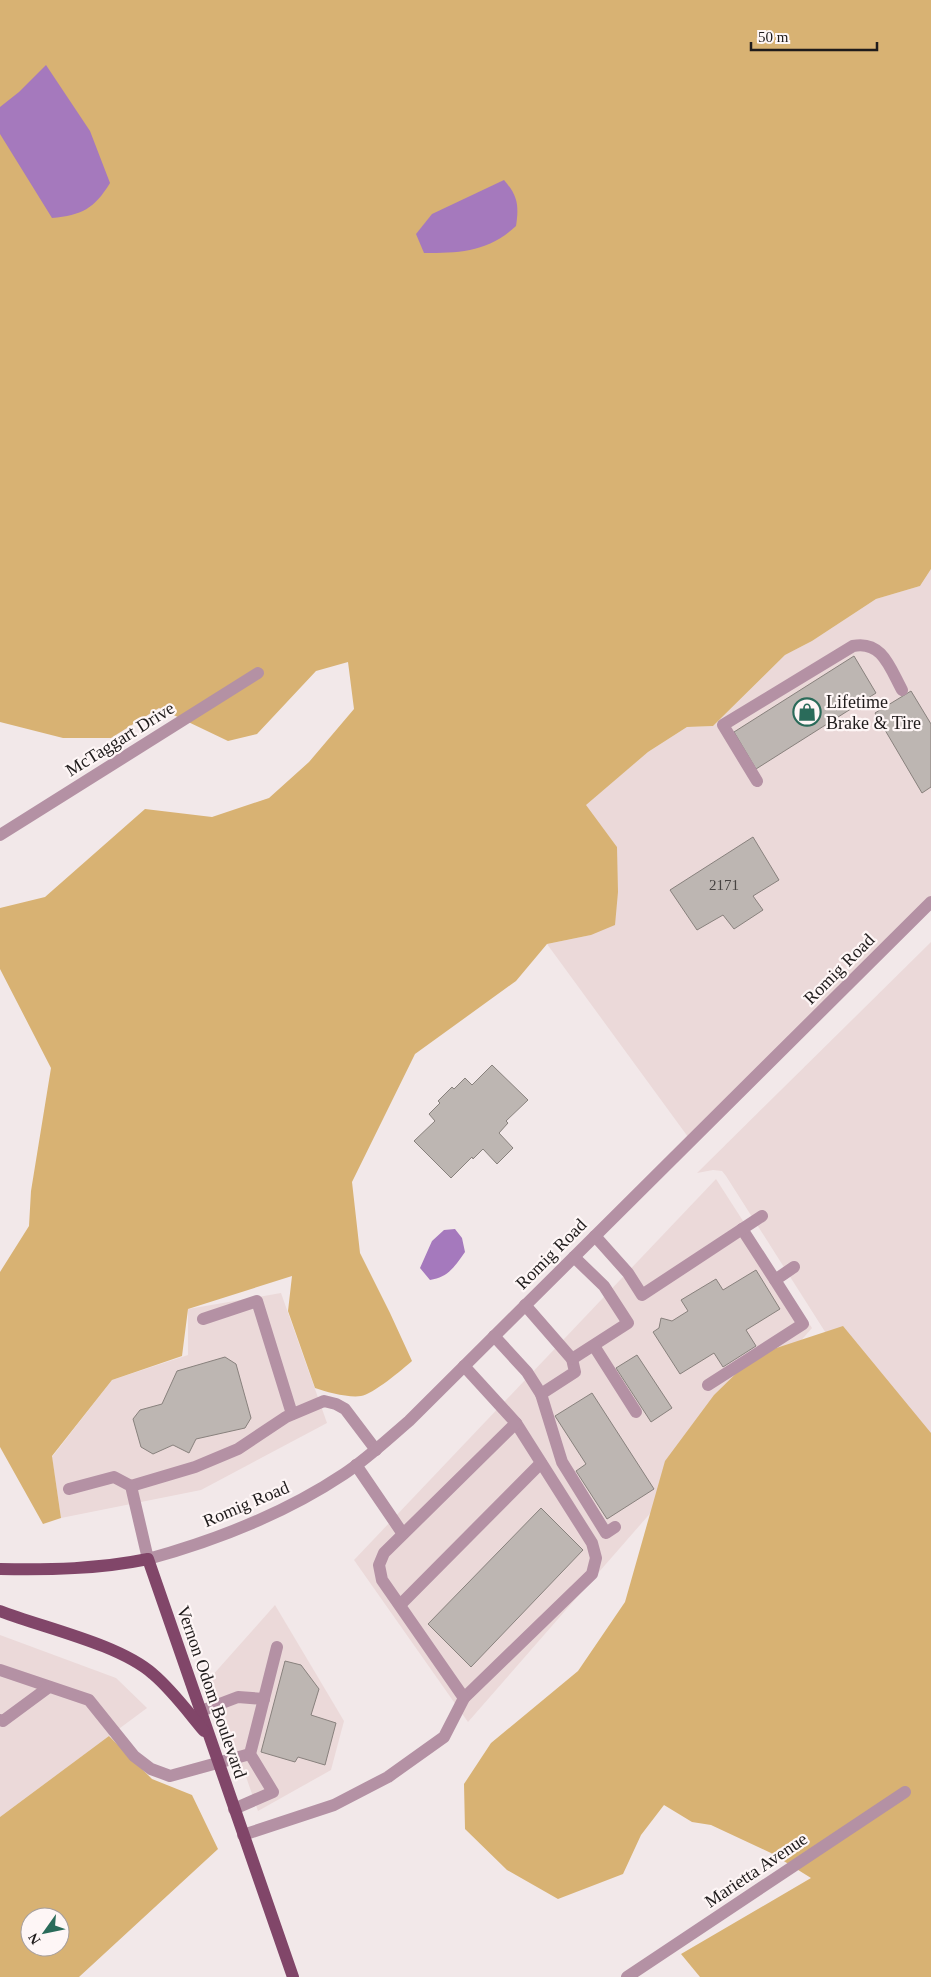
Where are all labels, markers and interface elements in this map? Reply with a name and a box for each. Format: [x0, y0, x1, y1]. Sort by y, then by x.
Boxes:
scale bar [751, 20, 877, 52]
text: 50 m [758, 29, 789, 45]
place label: Lifetime Brake & Tire [826, 692, 921, 733]
shop icon: Lifetime Brake & Tire [792, 697, 822, 727]
street label: McTaggart Drive [62, 698, 178, 780]
house number: 2171 [709, 877, 739, 893]
street label: Romig Road [800, 930, 878, 1008]
street label: Romig Road [512, 1215, 590, 1293]
street label: Romig Road [200, 1477, 292, 1531]
street label: Vernon Odom Boulevard [173, 1603, 251, 1781]
street label: Marietta Avenue [701, 1828, 811, 1912]
north arrow [20, 1907, 70, 1957]
text: N [25, 1930, 44, 1947]

